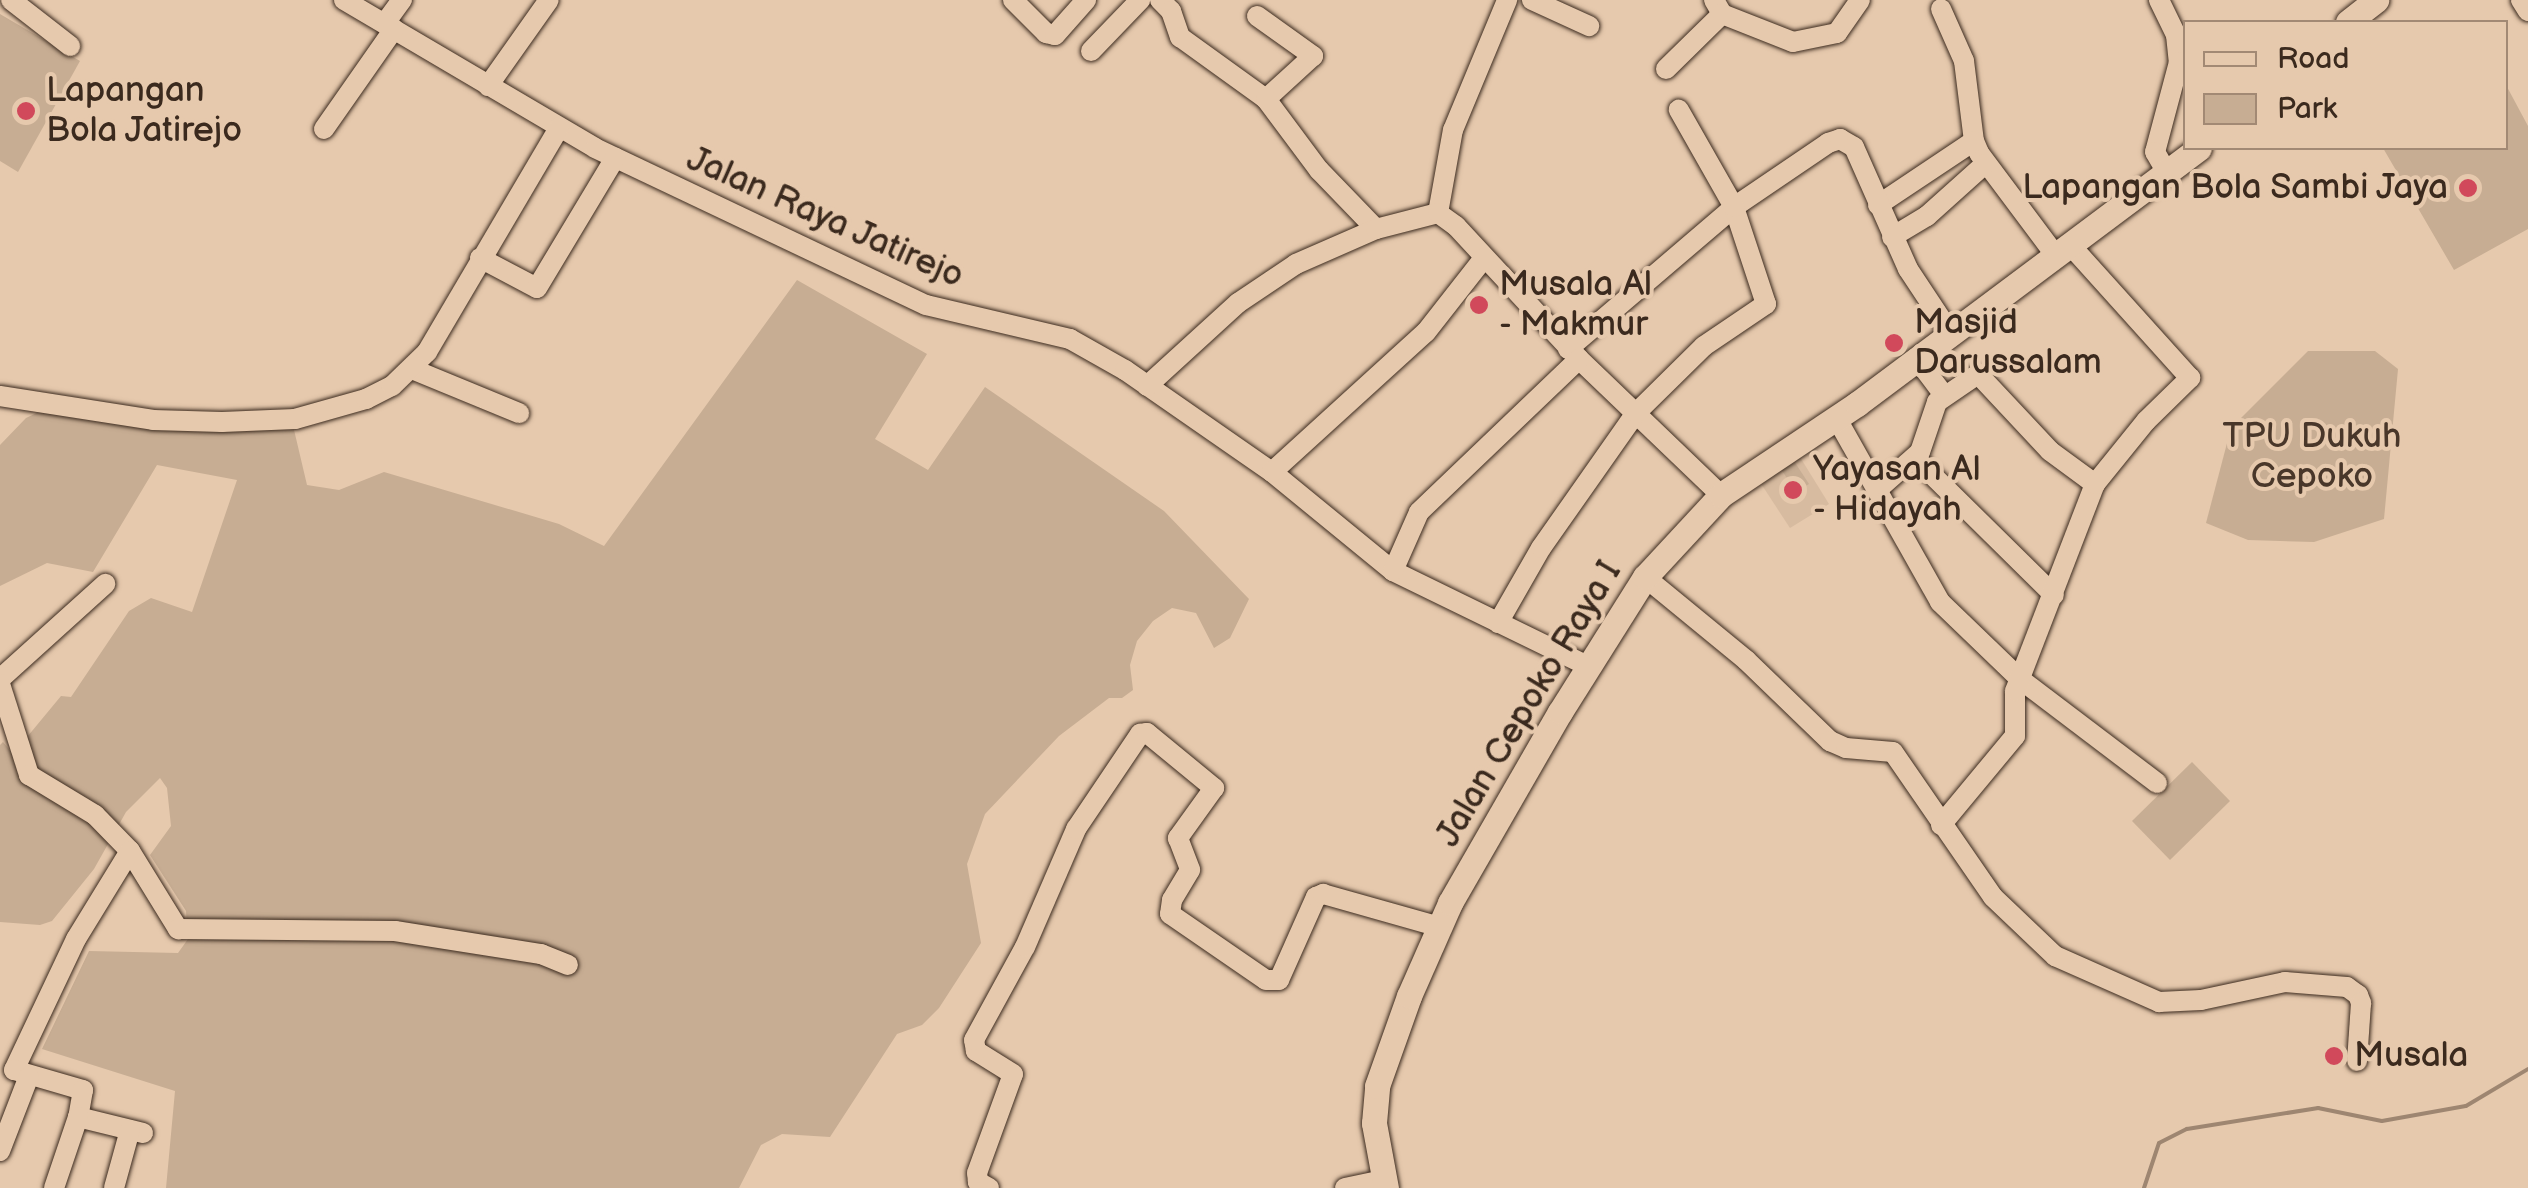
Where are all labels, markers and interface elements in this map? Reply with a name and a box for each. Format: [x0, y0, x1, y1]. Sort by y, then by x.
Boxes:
legend [2183, 20, 2508, 150]
text: Road [2277, 41, 2350, 77]
place label: Lapangan Bola Jatirejo [46, 70, 244, 152]
text: Park [2277, 91, 2337, 127]
marker: Lapangan Bola Jatirejo [15, 100, 37, 122]
street label: Jalan Raya Jatirejo [679, 138, 971, 298]
place label: Lapangan Bola Sambi Jaya [2020, 167, 2448, 209]
marker: Lapangan Bola Sambi Jaya [2457, 177, 2479, 199]
place label: Musala Al - Makmur [1499, 264, 1652, 346]
marker: Musala Al - Makmur [1468, 294, 1490, 316]
place label: Masjid Darussalam [1914, 302, 2102, 384]
marker: Masjid Darussalam [1883, 332, 1905, 354]
park label: TPU Dukuh Cepoko [2223, 416, 2401, 498]
place label: Yayasan Al - Hidayah [1813, 449, 1980, 531]
marker: Yayasan Al - Hidayah [1782, 479, 1804, 501]
street label: Jalan Cepoko Raya I [1427, 554, 1631, 854]
place label: Musala [2354, 1035, 2468, 1077]
marker: Musala [2323, 1045, 2345, 1067]

